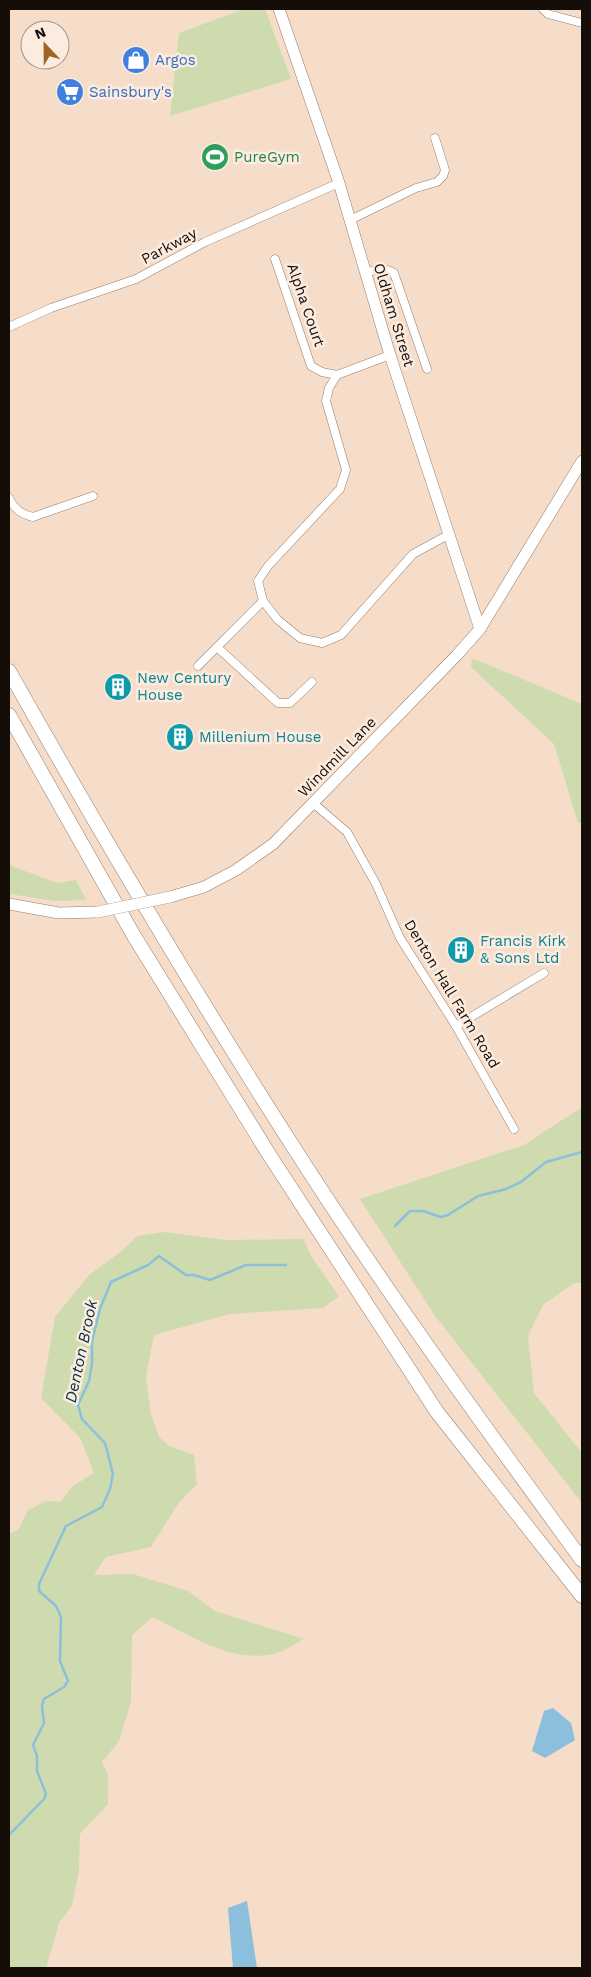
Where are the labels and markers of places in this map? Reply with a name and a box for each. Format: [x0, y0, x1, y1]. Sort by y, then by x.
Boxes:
shop icon: Argos [121, 45, 151, 75]
place label: Argos [155, 51, 196, 69]
supermarket icon: Sainsbury's [55, 77, 85, 107]
place label: Sainsbury's [89, 83, 172, 101]
sports icon: PureGym [200, 142, 230, 172]
place label: PureGym [234, 148, 300, 166]
place label: New Century House [137, 669, 231, 704]
building icon: New Century House [103, 672, 133, 702]
building icon: Millenium House [165, 722, 195, 752]
place label: Millenium House [199, 728, 321, 746]
place label: Francis Kirk & Sons Ltd [480, 932, 567, 967]
building icon: Francis Kirk & Sons Ltd [446, 935, 476, 965]

